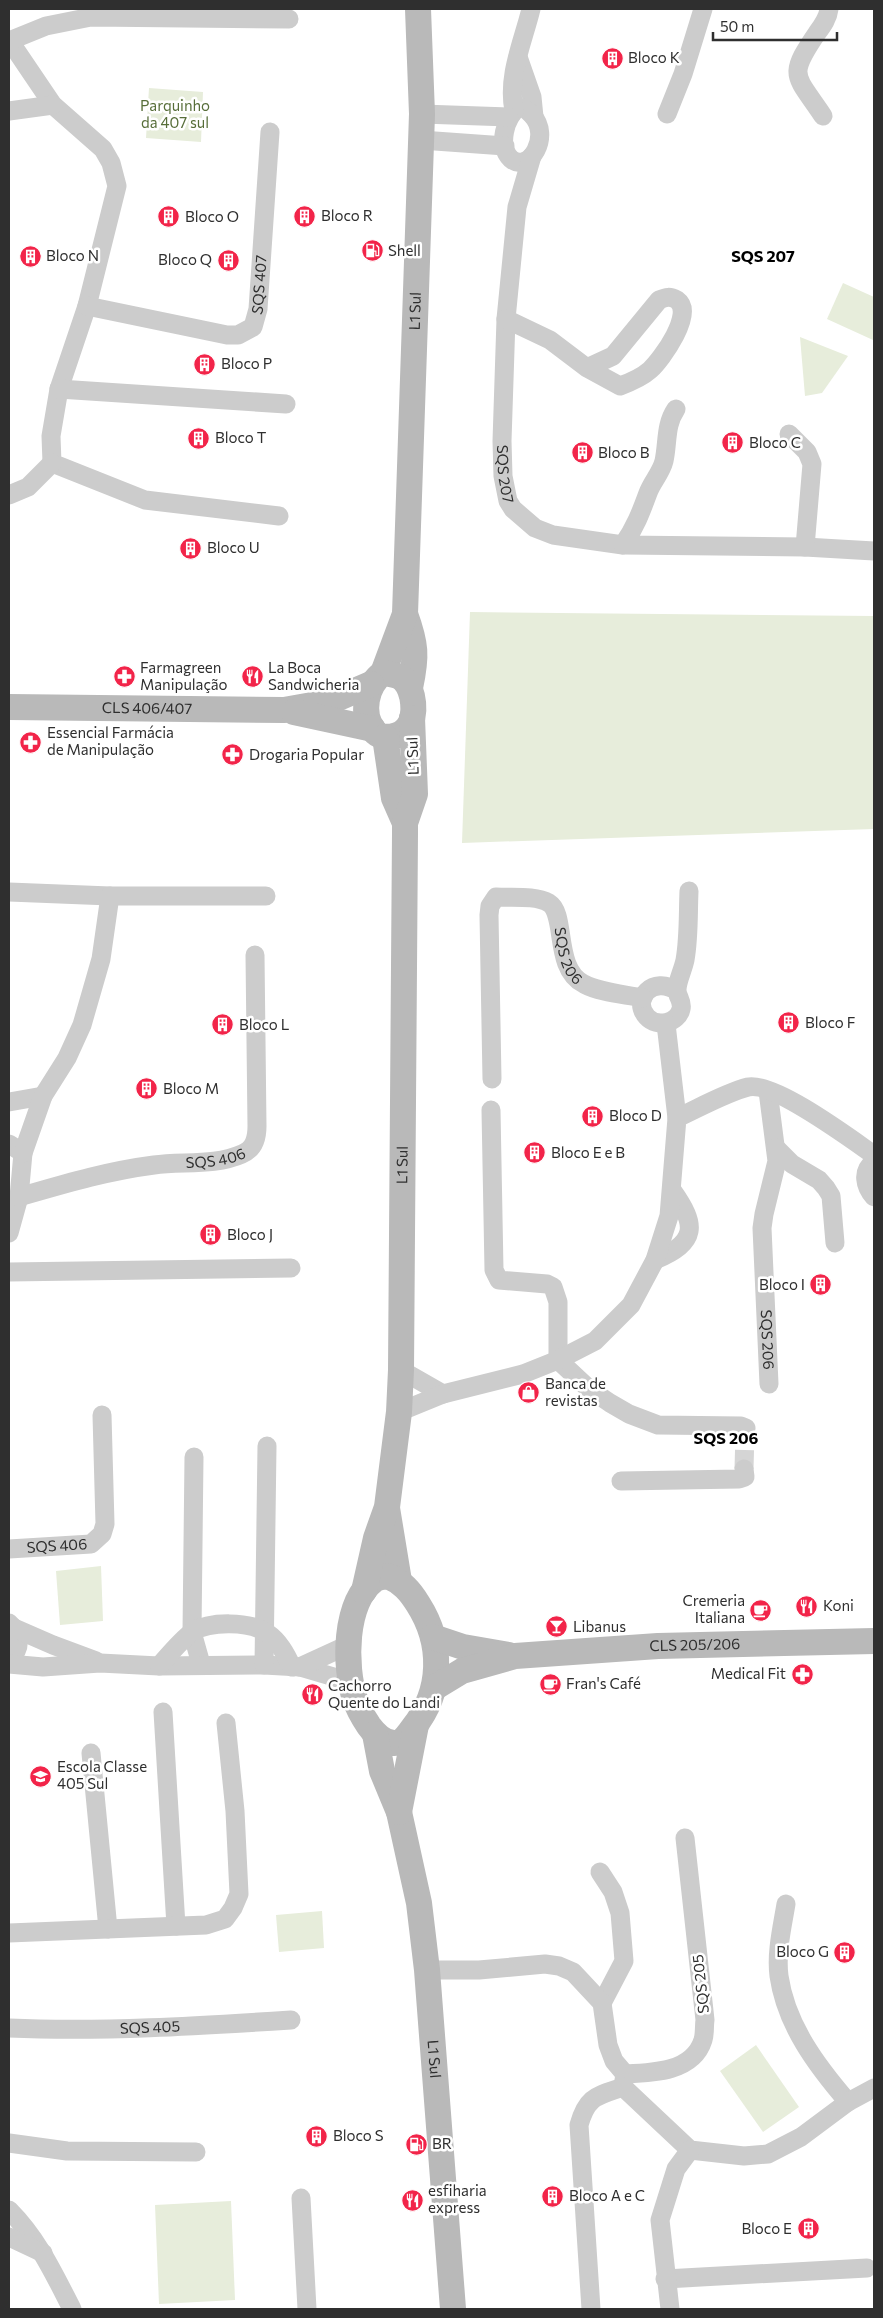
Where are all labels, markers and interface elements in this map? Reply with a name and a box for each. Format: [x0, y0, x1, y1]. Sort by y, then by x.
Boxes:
scale bar [713, 10, 837, 42]
text: 50 m [720, 17, 754, 35]
building icon: Bloco K [600, 46, 624, 70]
place label: Bloco K [628, 48, 680, 66]
park label: Parquinho da 407 sul [140, 96, 210, 131]
building icon: Bloco R [293, 204, 317, 228]
building icon: Bloco O [157, 205, 181, 229]
place label: Bloco R [321, 206, 373, 224]
place label: Bloco O [185, 207, 239, 225]
fuel station icon: Shell [360, 239, 384, 263]
place label: Shell [388, 241, 421, 259]
building icon: Bloco N [18, 244, 42, 268]
place label: Bloco N [46, 246, 99, 264]
district label: SQS 207 [731, 246, 795, 265]
building icon: Bloco Q [216, 248, 240, 272]
place label: Bloco Q [158, 250, 212, 268]
street label: SQS 407 [247, 254, 270, 316]
street label: L1 Sul [405, 292, 424, 331]
building icon: Bloco P [193, 352, 217, 376]
place label: Bloco P [221, 354, 272, 372]
building icon: Bloco T [187, 426, 211, 450]
place label: Bloco T [215, 428, 267, 446]
building icon: Bloco C [721, 431, 745, 455]
place label: Bloco C [749, 433, 801, 451]
building icon: Bloco B [570, 441, 594, 465]
place label: Bloco B [598, 443, 650, 461]
street label: SQS 207 [494, 445, 518, 505]
building icon: Bloco U [179, 536, 203, 560]
place label: Bloco U [207, 538, 260, 556]
place label: Farmagreen Manipulação [140, 658, 228, 693]
place label: La Boca Sandwicheria [268, 658, 359, 693]
pharmacy icon: Farmagreen Manipulação [112, 665, 136, 689]
restaurant icon: La Boca Sandwicheria [240, 665, 264, 689]
street label: CLS 406/407 [102, 698, 192, 717]
place label: Essencial Farmácia de Manipulação [47, 723, 174, 758]
pharmacy icon: Essencial Farmácia de Manipulação [19, 730, 43, 754]
street label: L1 Sul [402, 737, 422, 775]
pharmacy icon: Drogaria Popular [221, 743, 245, 767]
place label: Drogaria Popular [249, 745, 364, 763]
street label: SQS 206 [552, 926, 587, 988]
building icon: Bloco F [777, 1011, 801, 1035]
building icon: Bloco L [211, 1013, 235, 1037]
place label: Bloco F [805, 1013, 855, 1031]
place label: Bloco L [239, 1015, 290, 1033]
building icon: Bloco M [135, 1077, 159, 1101]
place label: Bloco M [163, 1079, 219, 1097]
building icon: Bloco D [581, 1104, 605, 1128]
place label: Bloco D [609, 1106, 662, 1124]
building icon: Bloco E e B [523, 1141, 547, 1165]
place label: Bloco E e B [551, 1143, 625, 1161]
street label: SQS 406 [185, 1144, 248, 1171]
street label: L1 Sul [392, 1146, 411, 1184]
building icon: Bloco J [199, 1223, 223, 1247]
place label: Bloco J [227, 1225, 273, 1243]
building icon: Bloco I [809, 1273, 833, 1297]
place label: Bloco I [759, 1275, 805, 1293]
street label: SQS 206 [758, 1309, 778, 1370]
place label: Banca de revistas [545, 1374, 606, 1409]
shop icon: Banca de revistas [517, 1381, 541, 1405]
district label: SQS 206 [694, 1428, 759, 1447]
street label: SQS 406 [26, 1534, 88, 1556]
place label: Cremeria Italiana [682, 1591, 745, 1626]
restaurant icon: Koni [795, 1594, 819, 1618]
place label: Koni [823, 1596, 854, 1614]
cafe icon: Cremeria Italiana [749, 1598, 773, 1622]
bar icon: Libanus [545, 1615, 569, 1639]
place label: Libanus [573, 1617, 626, 1635]
street label: CLS 205/206 [649, 1634, 740, 1655]
pharmacy icon: Medical Fit [790, 1662, 814, 1686]
place label: Medical Fit [711, 1664, 786, 1682]
cafe icon: Fran's Café [538, 1672, 562, 1696]
place label: Fran's Café [566, 1674, 641, 1692]
place label: Cachorro Quente do Landi [328, 1676, 440, 1711]
restaurant icon: Cachorro Quente do Landi [300, 1683, 324, 1707]
place label: Escola Classe 405 Sul [57, 1757, 147, 1792]
school or university icon: Escola Classe 405 Sul [29, 1764, 53, 1788]
building icon: Bloco G [833, 1940, 857, 1964]
place label: Bloco G [776, 1942, 829, 1960]
street label: SQS 205 [688, 1954, 712, 2015]
street label: SQS 405 [120, 2016, 180, 2037]
street label: L1 Sul [424, 2039, 445, 2079]
building icon: Bloco S [305, 2124, 329, 2148]
place label: Bloco S [333, 2126, 384, 2144]
fuel station icon: BR [404, 2132, 428, 2156]
place label: BR [432, 2134, 452, 2152]
place label: esfiharia express [428, 2181, 487, 2216]
building icon: Bloco A e C [541, 2184, 565, 2208]
place label: Bloco A e C [569, 2186, 645, 2204]
restaurant icon: esfiharia express [400, 2188, 424, 2212]
building icon: Bloco E [796, 2217, 820, 2241]
place label: Bloco E [741, 2219, 792, 2237]

